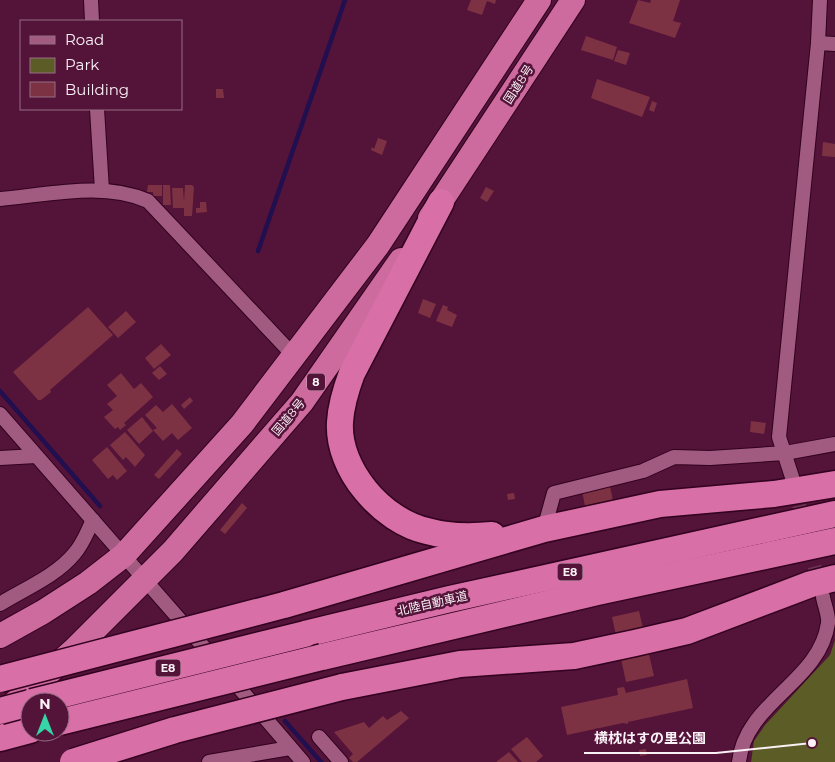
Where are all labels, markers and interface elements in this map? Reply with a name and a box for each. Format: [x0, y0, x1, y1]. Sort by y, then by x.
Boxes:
legend [20, 20, 182, 110]
text: Road [65, 30, 104, 49]
text: Park [65, 55, 99, 74]
street label: 国道8号 [500, 62, 536, 106]
text: Building [65, 80, 129, 99]
road number: 8 [307, 374, 325, 391]
street label: 国道8号 [268, 395, 308, 439]
road number: E8 [558, 564, 582, 580]
street label: 北陸自動車道 [395, 588, 469, 618]
road number: E8 [156, 660, 180, 676]
north arrow [20, 692, 70, 742]
text: N [39, 695, 51, 713]
callout: 横枕はすの里公園 [584, 724, 716, 753]
text: 横枕はすの里公園 [594, 729, 706, 747]

